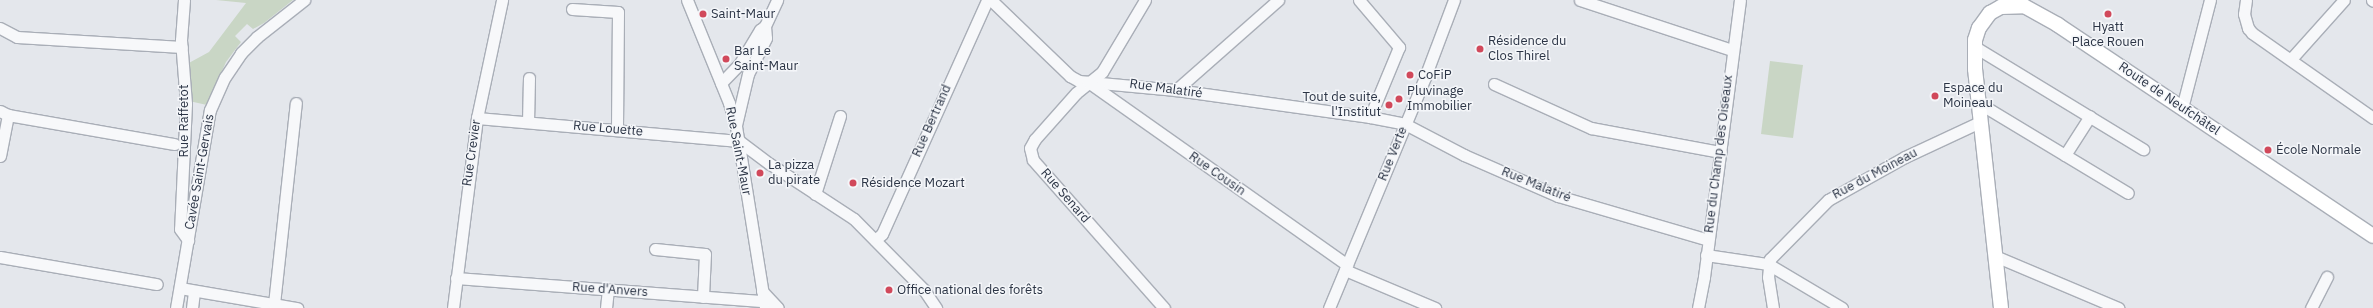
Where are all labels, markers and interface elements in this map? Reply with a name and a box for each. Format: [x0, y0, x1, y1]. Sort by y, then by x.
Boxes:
place label: Saint-Maur [711, 6, 775, 22]
marker: Saint-Maur [698, 9, 708, 19]
marker: Hyatt Place Rouen [2103, 9, 2113, 19]
place label: Hyatt Place Rouen [2072, 20, 2144, 51]
place label: Résidence du Clos Thirel [1488, 34, 1566, 65]
place label: Bar Le Saint-Maur [734, 44, 798, 75]
marker: Résidence du Clos Thirel [1475, 44, 1485, 54]
marker: Bar Le Saint-Maur [721, 54, 731, 64]
street label: Route de Neufchâtel [2115, 59, 2223, 139]
place label: CoFiP [1418, 67, 1452, 83]
marker: CoFiP [1405, 70, 1415, 80]
street label: Rue du Champ des Oiseaux [1702, 74, 1736, 234]
street label: Rue Malatiré [1129, 76, 1203, 102]
place label: Espace du Moineau [1943, 81, 2003, 112]
street label: Rue Bertrand [909, 82, 955, 160]
place label: Pluvinage Immobilier [1407, 84, 1472, 115]
street label: Rue Raffetot [176, 85, 192, 157]
place label: Tout de suite, l'Institut [1302, 90, 1381, 121]
marker: Espace du Moineau [1930, 91, 1940, 101]
marker: Pluvinage Immobilier [1394, 94, 1404, 104]
marker: Tout de suite, l'Institut [1384, 100, 1394, 110]
street label: Rue Saint-Maur [722, 105, 754, 197]
street label: Cavée Saint-Gervais [182, 113, 218, 231]
street label: Rue Louette [572, 118, 644, 140]
street label: Rue Crevier [460, 119, 484, 187]
street label: Rue Verte [1375, 125, 1411, 183]
place label: École Normale [2276, 142, 2361, 158]
street label: Rue du Moineau [1830, 145, 1920, 203]
marker: École Normale [2263, 145, 2273, 155]
street label: Rue Cousin [1186, 149, 1248, 199]
place label: La pizza du pirate [768, 158, 820, 189]
street label: Rue Malatiré [1499, 164, 1573, 206]
street label: Rue Senard [1037, 166, 1093, 226]
marker: La pizza du pirate [755, 168, 765, 178]
place label: Résidence Mozart [861, 175, 965, 191]
marker: Résidence Mozart [848, 178, 858, 188]
street label: Rue d'Anvers [572, 280, 648, 300]
place label: Office national des forêts [897, 282, 1043, 298]
marker: Office national des forêts [884, 285, 894, 295]

